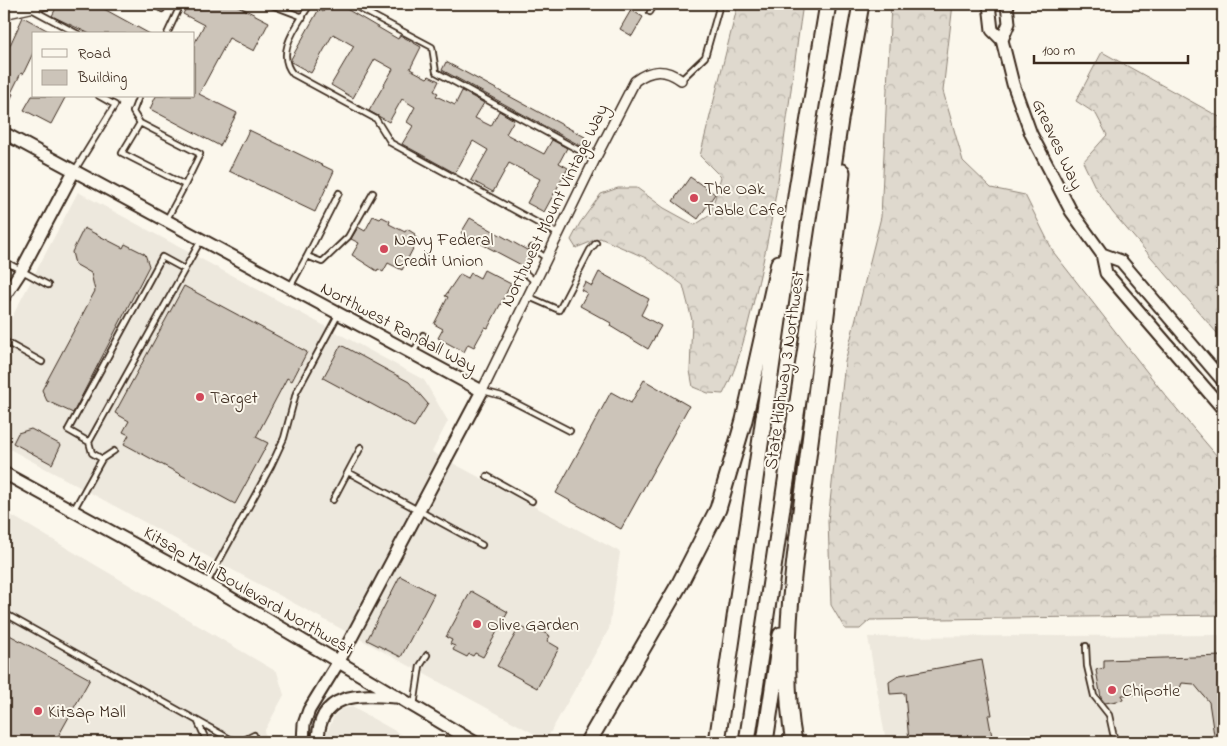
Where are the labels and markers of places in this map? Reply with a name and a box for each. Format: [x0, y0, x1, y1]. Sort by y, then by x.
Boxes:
place label: The Oak Table Cafe [704, 177, 786, 224]
marker: The Oak Table Cafe [688, 192, 700, 204]
place label: Navy Federal Credit Union [394, 228, 494, 275]
marker: Navy Federal Credit Union [378, 243, 390, 255]
place label: Target [210, 386, 258, 413]
marker: Target [194, 391, 206, 403]
place label: Olive Garden [487, 613, 579, 639]
marker: Olive Garden [471, 618, 483, 630]
place label: Chipotle [1122, 679, 1181, 705]
marker: Chipotle [1106, 684, 1118, 696]
place label: Kitsap Mall [48, 700, 126, 726]
marker: Kitsap Mall [32, 705, 44, 717]

